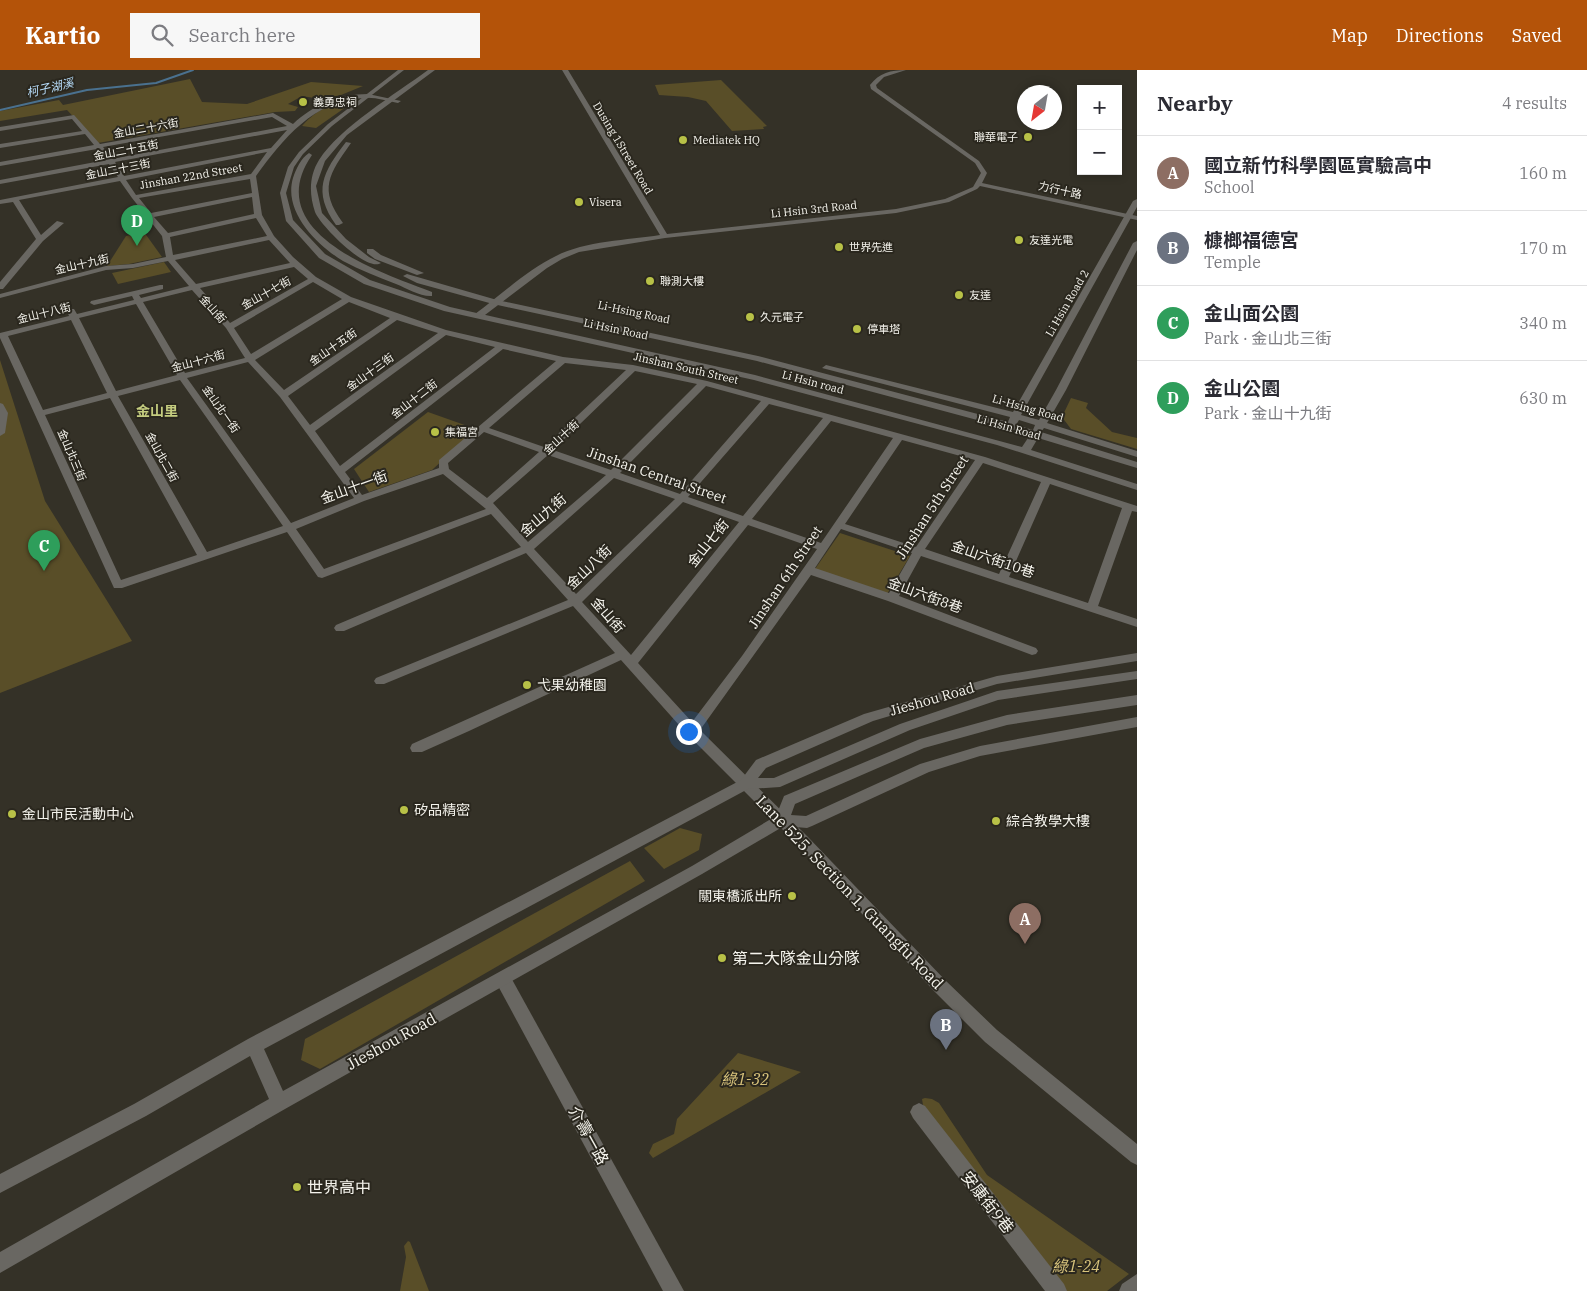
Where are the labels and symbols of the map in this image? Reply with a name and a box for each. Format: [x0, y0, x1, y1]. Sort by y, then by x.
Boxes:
water label: 柯子湖溪 [25, 74, 77, 100]
north arrow [1017, 85, 1062, 130]
place label: 義勇忠祠 [313, 95, 357, 109]
marker: 義勇忠祠 [297, 96, 309, 108]
street label: Dusing 1Street Road [590, 99, 656, 197]
street label: 金山二十六街 [112, 115, 180, 141]
place label: 聯華電子 [974, 130, 1018, 144]
marker: 聯華電子 [1022, 131, 1034, 143]
place label: Mediatek HQ [693, 133, 760, 147]
marker: Mediatek HQ [677, 134, 689, 146]
street label: 金山二十五街 [92, 137, 160, 163]
street label: 金山二十三街 [84, 156, 152, 182]
street label: Jinshan 22nd Street [139, 160, 243, 192]
street label: 力行十路 [1037, 179, 1083, 201]
place label: Visera [589, 195, 622, 209]
marker: Visera [573, 196, 585, 208]
street label: Li Hsin 3rd Road [770, 197, 858, 220]
pin: D [121, 205, 153, 246]
place label: 友達光電 [1029, 233, 1073, 247]
marker: 友達光電 [1013, 234, 1025, 246]
place label: 世界先進 [849, 240, 893, 254]
marker: 世界先進 [833, 241, 845, 253]
street label: 金山十九街 [54, 251, 110, 277]
street label: Li Hsin Road 2 [1042, 267, 1092, 339]
street label: 金山十七街 [239, 274, 293, 312]
place label: 聯測大樓 [660, 274, 704, 288]
marker: 聯測大樓 [644, 275, 656, 287]
place label: 友達 [969, 288, 991, 302]
marker: 友達 [953, 289, 965, 301]
street label: 金山街 [197, 292, 229, 326]
street label: Li-Hsing Road [597, 297, 672, 327]
street label: 金山十八街 [16, 300, 72, 326]
place label: 久元電子 [760, 310, 804, 324]
marker: 久元電子 [744, 311, 756, 323]
street label: Li Hsin Road [582, 315, 650, 343]
place label: 停車塔 [867, 322, 900, 336]
marker: 停車塔 [851, 323, 863, 335]
street label: 金山十五街 [306, 325, 360, 369]
street label: 金山十六街 [170, 347, 226, 375]
street label: Jinshan South Street [632, 349, 740, 387]
street label: 金山十三街 [344, 350, 396, 394]
street label: Li Hsin road [781, 367, 846, 397]
street label: 金山十二街 [388, 377, 440, 421]
street label: 金山北一街 [199, 382, 243, 436]
street label: Li-Hsing Road [991, 391, 1066, 425]
district label: 金山里 [136, 402, 178, 420]
street label: Li Hsin Road [975, 411, 1043, 443]
street label: 金山十街 [540, 417, 582, 457]
place label: 集福宮 [445, 425, 478, 439]
marker: 集福宮 [429, 426, 441, 438]
street label: 金山北三街 [55, 427, 89, 483]
street label: 金山北二街 [143, 430, 181, 484]
street label: Jinshan Central Street [585, 443, 729, 507]
street label: Jinshan 5th Street [892, 452, 972, 562]
street label: 金山十一街 [318, 467, 390, 507]
street label: 金山九街 [516, 490, 570, 540]
street label: 金山七街 [683, 516, 733, 570]
street label: Jinshan 6th Street [744, 522, 826, 632]
pin: C [28, 530, 60, 571]
street label: 金山六街10巷 [949, 536, 1037, 582]
street label: 金山八街 [563, 541, 615, 593]
street label: 金山六街8巷 [885, 573, 965, 617]
street label: 金山街 [587, 593, 629, 637]
place label: 弋果幼稚園 [537, 676, 607, 694]
street label: Jieshou Road [888, 678, 977, 720]
marker: 弋果幼稚園 [521, 679, 533, 691]
your location [676, 719, 702, 745]
street label: Lane 525, Section 1, Guangfu Road [752, 791, 948, 993]
place label: 矽品精密 [414, 801, 470, 819]
marker: 矽品精密 [398, 804, 410, 816]
place label: 金山市民活動中心 [22, 805, 134, 823]
marker: 金山市民活動中心 [6, 808, 18, 820]
place label: 綜合教學大樓 [1006, 812, 1090, 830]
marker: 綜合教學大樓 [990, 815, 1002, 827]
place label: 關東橋派出所 [698, 887, 782, 905]
marker: 關東橋派出所 [786, 890, 798, 902]
pin: A [1009, 903, 1041, 944]
place label: 第二大隊金山分隊 [732, 948, 860, 968]
marker: 第二大隊金山分隊 [716, 952, 728, 964]
street label: Jieshou Road [343, 1008, 440, 1074]
pin: B [930, 1009, 962, 1050]
park label: 綠1-32 [721, 1069, 769, 1089]
street label: 介壽一路 [565, 1102, 613, 1168]
street label: 安康街9巷 [957, 1167, 1019, 1237]
place label: 世界高中 [307, 1177, 371, 1197]
marker: 世界高中 [291, 1181, 303, 1193]
park label: 綠1-24 [1052, 1256, 1100, 1276]

